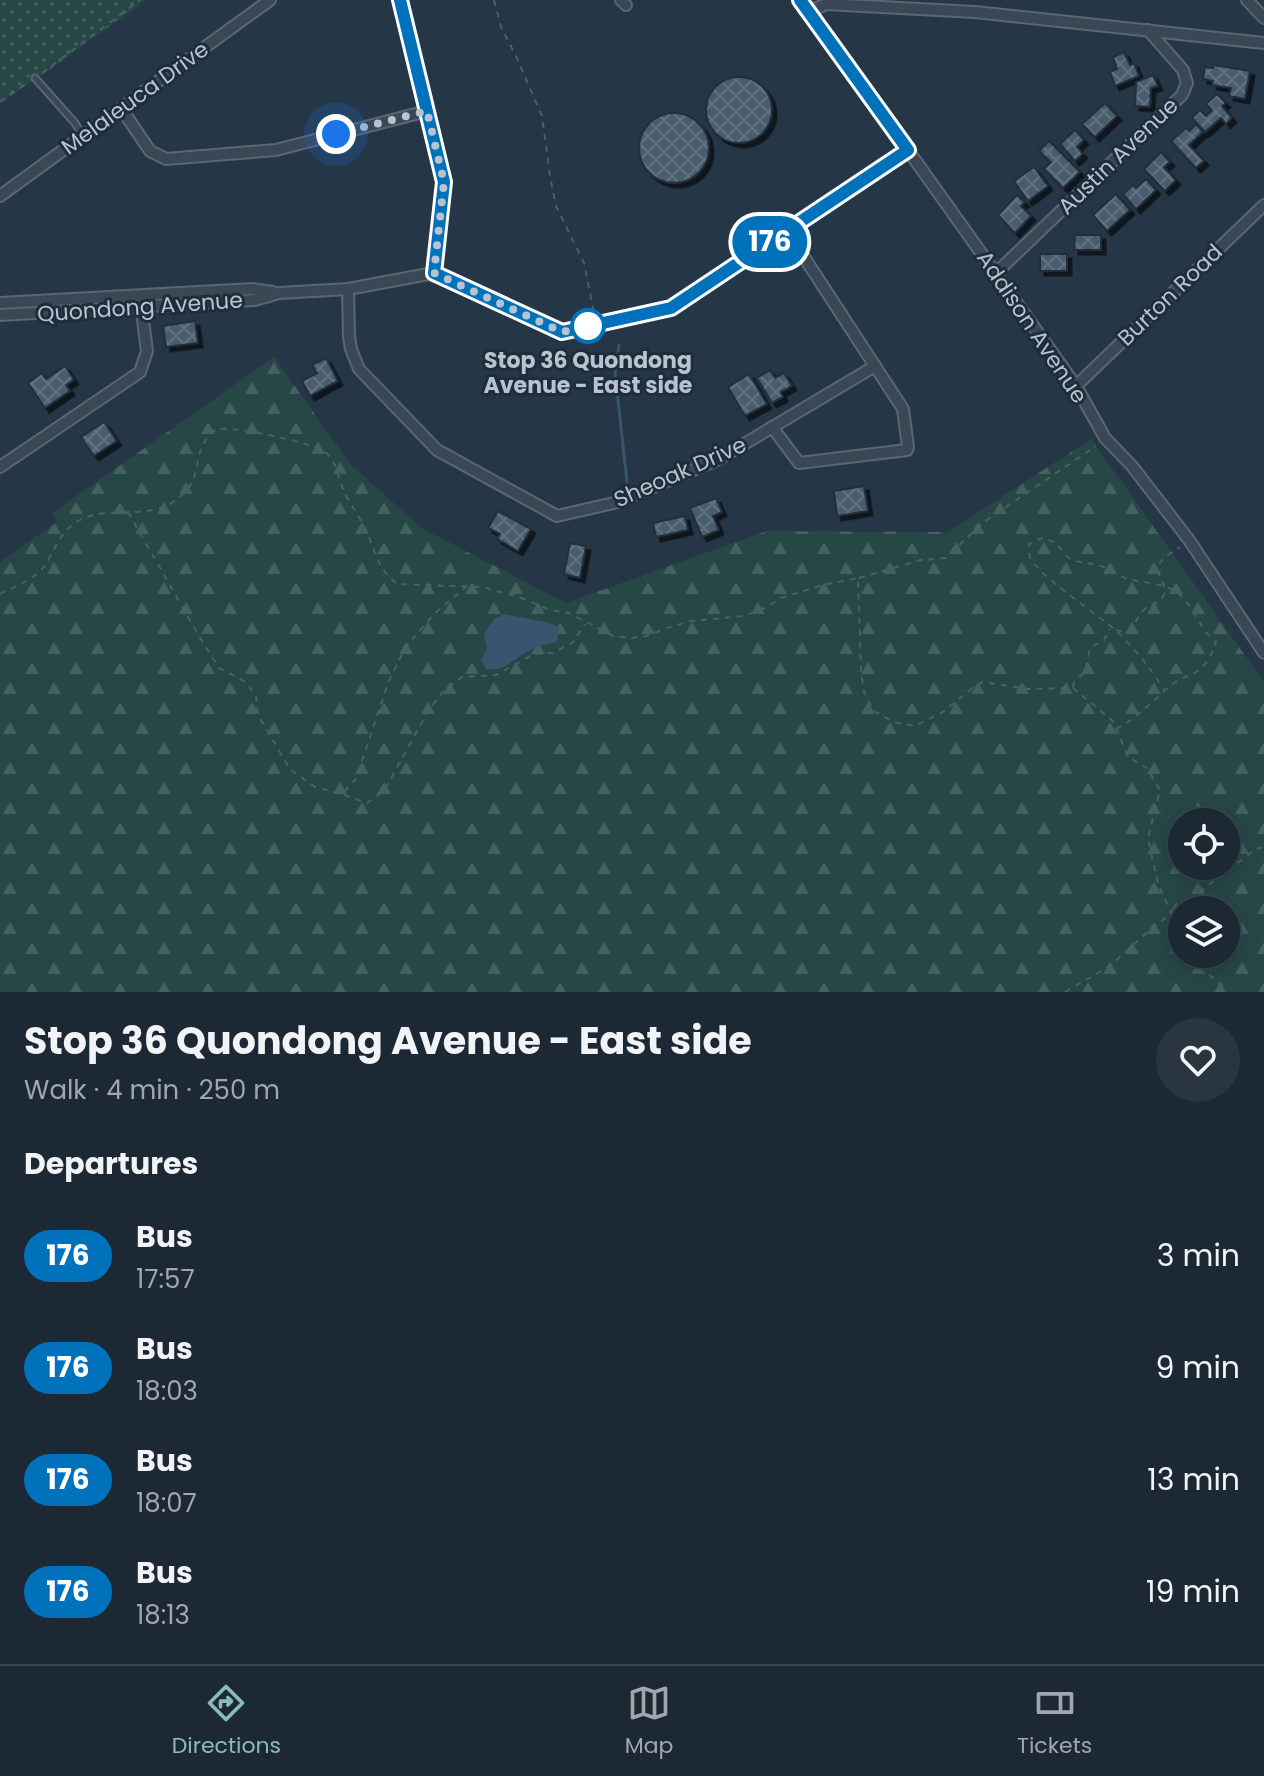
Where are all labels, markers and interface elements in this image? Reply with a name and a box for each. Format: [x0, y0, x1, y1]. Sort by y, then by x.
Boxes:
street label: Melaleuca Drive [55, 34, 215, 162]
street label: Austin Avenue [1051, 91, 1185, 221]
your location [316, 114, 356, 154]
line badge: 176 [724, 216, 816, 268]
text: 176 [748, 222, 792, 261]
street label: Burton Road [1111, 237, 1229, 353]
street label: Addison Avenue [969, 244, 1095, 410]
street label: Quondong Avenue [36, 284, 244, 330]
marker: Stop 36 Quondong Avenue - East side [571, 309, 605, 343]
place label: Stop 36 Quondong Avenue - East side [484, 345, 692, 401]
street label: Sheoak Drive [609, 429, 751, 515]
map controls [1168, 808, 1240, 968]
button: locate [1168, 808, 1240, 880]
button: layers [1168, 896, 1240, 968]
text: Stop 36 Quondong Avenue - East side [24, 1014, 752, 1067]
button: heart [1156, 1018, 1240, 1102]
text: Walk · 4 min · 250 m [24, 1072, 280, 1108]
text: Departures [24, 1142, 198, 1185]
text: Bus [136, 1215, 193, 1258]
text: 3 min [1157, 1234, 1240, 1277]
text: 176 [46, 1236, 90, 1275]
text: 17:57 [136, 1261, 195, 1297]
text: Bus [136, 1327, 193, 1370]
text: 9 min [1156, 1346, 1240, 1389]
text: 176 [46, 1348, 90, 1387]
text: 18:03 [136, 1373, 198, 1409]
text: Bus [136, 1439, 193, 1482]
text: 13 min [1147, 1458, 1240, 1501]
text: 176 [46, 1460, 90, 1499]
text: 18:07 [136, 1485, 197, 1521]
text: Bus [136, 1551, 193, 1594]
text: 19 min [1146, 1570, 1240, 1613]
text: 176 [46, 1572, 90, 1611]
text: 18:13 [136, 1597, 190, 1633]
tab: Directions [172, 1681, 281, 1762]
tab: Map [625, 1681, 673, 1762]
tab: Tickets [1017, 1681, 1092, 1762]

